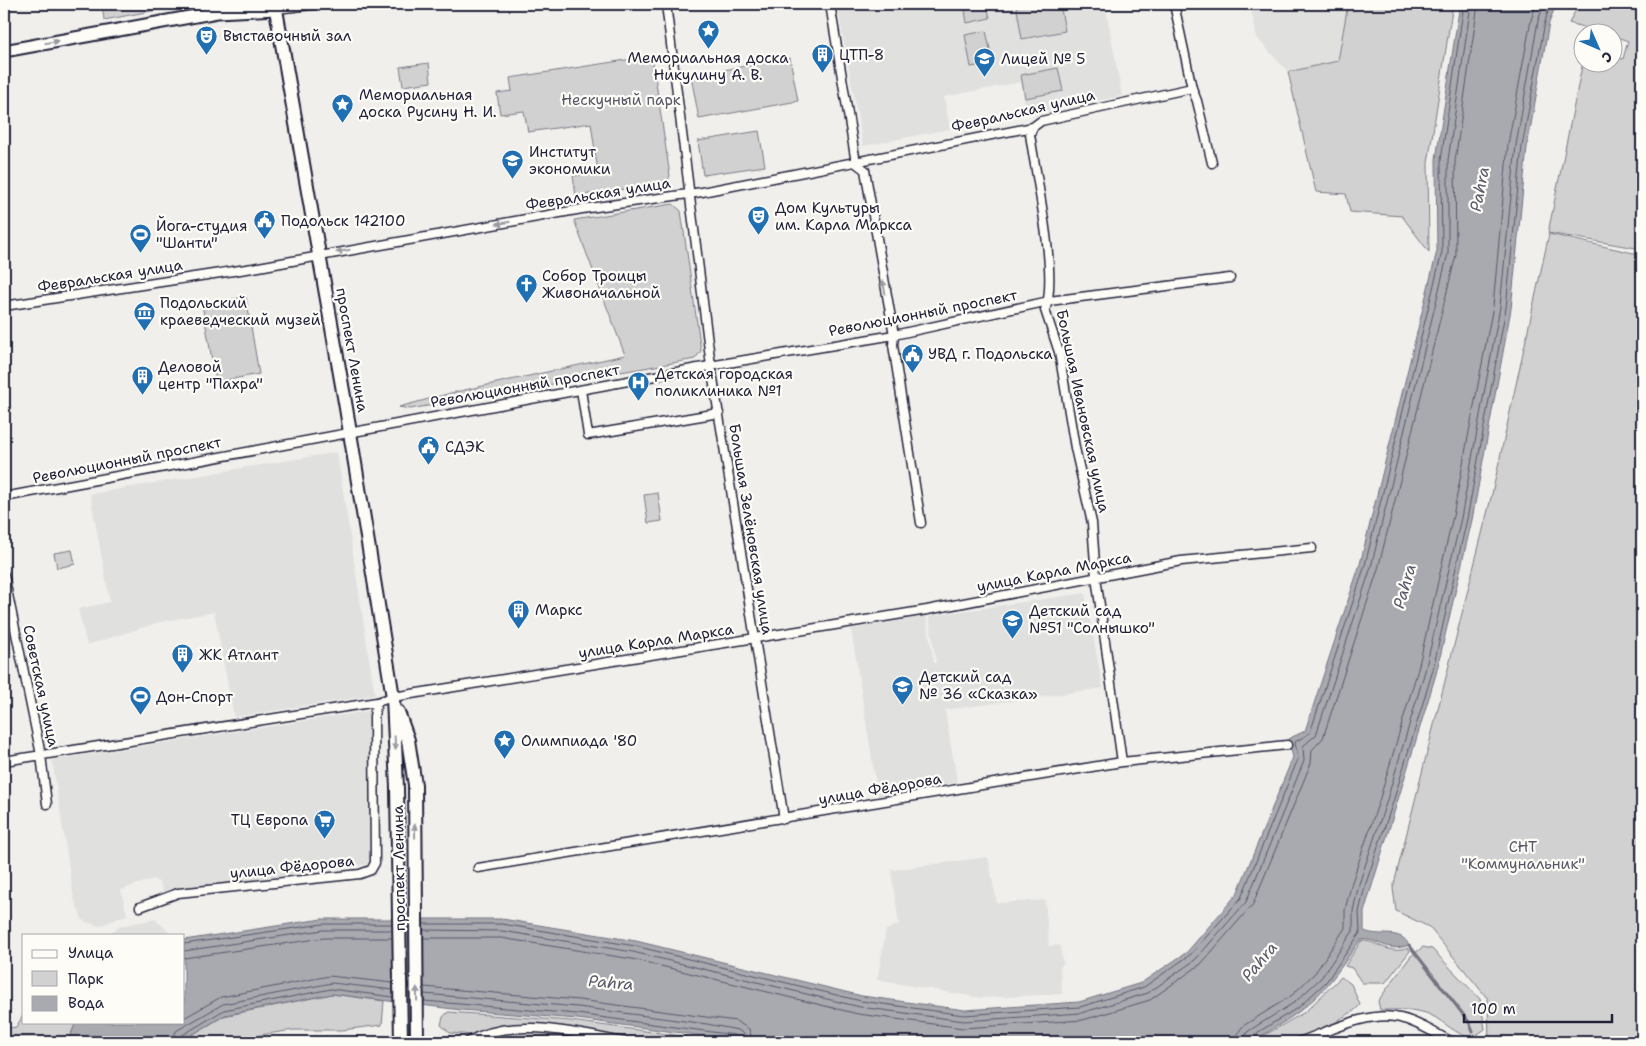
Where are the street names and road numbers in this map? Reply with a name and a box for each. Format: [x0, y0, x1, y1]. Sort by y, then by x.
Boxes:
street label: Февральская улица [949, 85, 1097, 137]
street label: Февральская улица [524, 173, 673, 215]
street label: Февральская улица [36, 255, 185, 297]
street label: Революционный проспект [827, 285, 1019, 341]
street label: проспект Ленина [331, 286, 373, 414]
street label: Большая Ивановская улица [1052, 308, 1114, 515]
street label: Революционный проспект [429, 359, 622, 413]
street label: Большая Зелёновская улица [724, 422, 778, 637]
street label: Революционный проспект [31, 432, 223, 488]
street label: улица Карла Маркса [975, 547, 1134, 597]
street label: улица Карла Маркса [577, 619, 736, 663]
street label: Советская улица [18, 623, 64, 749]
street label: улица Фёдорова [817, 768, 944, 810]
street label: проспект Ленина [388, 804, 410, 931]
street label: улица Фёдорова [229, 850, 356, 883]

